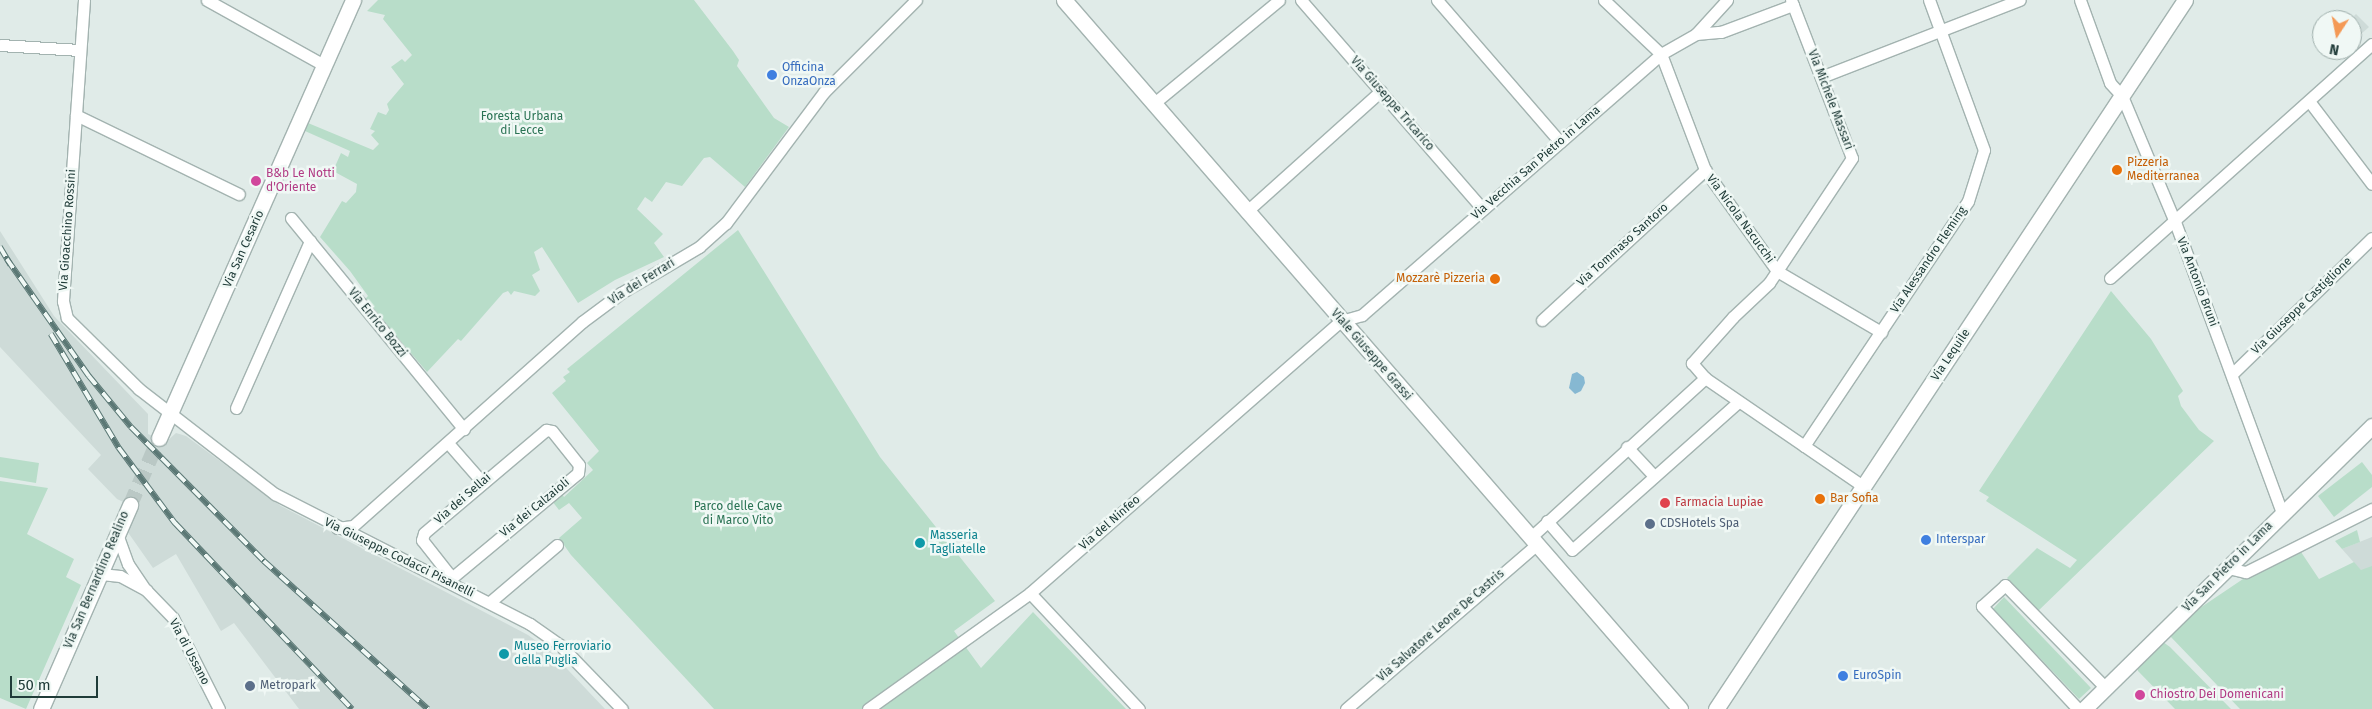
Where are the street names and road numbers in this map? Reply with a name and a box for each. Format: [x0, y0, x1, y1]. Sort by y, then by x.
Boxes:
street label: Via Michele Massari [1804, 48, 1856, 152]
street label: Via Giuseppe Tricarico [1347, 54, 1437, 154]
street label: Via Vecchia San Pietro in Lama [1469, 103, 1603, 223]
street label: Via Gioacchino Rossini [57, 169, 79, 291]
street label: Via Nicola Nacucchi [1703, 172, 1777, 266]
street label: Via Tommaso Santoro [1574, 200, 1672, 290]
street label: Via Alessandro Fleming [1888, 204, 1970, 316]
street label: Via San Cesario [221, 208, 267, 290]
street label: Via Antonio Bruni [2173, 235, 2221, 329]
street label: Via Giuseppe Castiglione [2249, 254, 2355, 358]
street label: Via dei Ferrari [606, 256, 678, 308]
street label: Via Enrico Bozzi [345, 285, 409, 361]
street label: Viale Giuseppe Grassi [1327, 306, 1415, 404]
street label: Via Lequile [1928, 326, 1974, 384]
street label: Via dei Sellai [432, 471, 494, 527]
street label: Via dei Calzaioli [497, 475, 573, 541]
street label: Via del Ninfeo [1077, 493, 1143, 553]
street label: Via San Bernardino Realino [61, 509, 133, 651]
street label: Via Giuseppe Codacci Pisanelli [322, 515, 476, 601]
street label: Via San Pietro in Lama [2180, 519, 2276, 615]
street label: Via Salvatore Leone De Castris [1375, 567, 1507, 685]
street label: Via di Ussano [166, 616, 212, 688]

